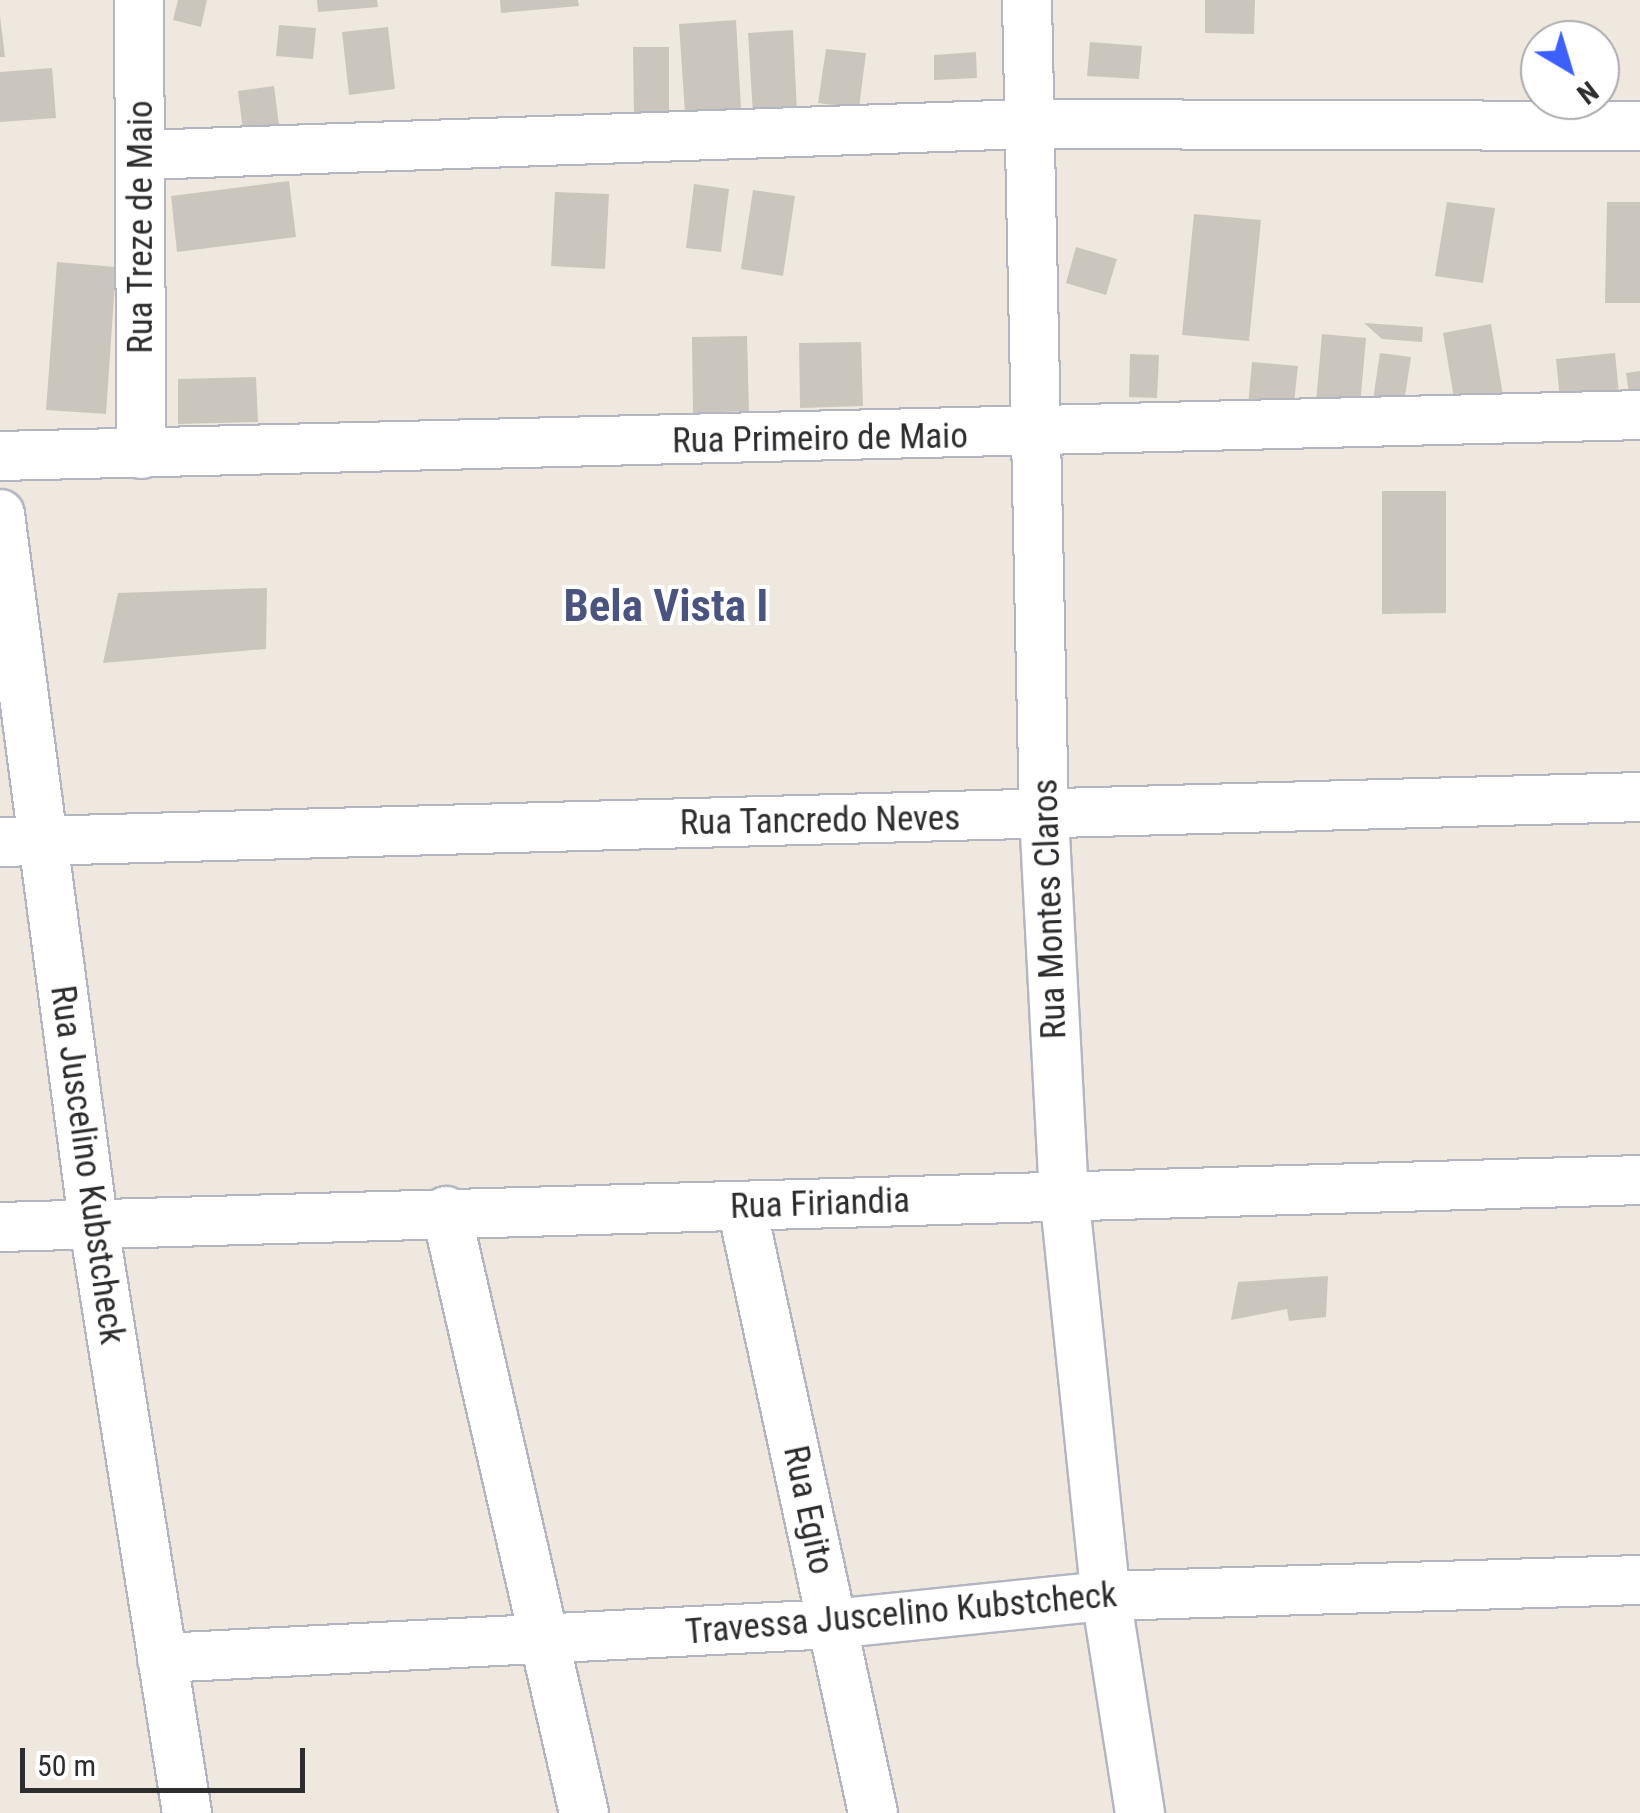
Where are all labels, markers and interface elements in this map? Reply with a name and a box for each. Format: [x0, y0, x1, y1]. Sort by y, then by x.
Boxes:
north arrow [1520, 20, 1620, 120]
text: N [1571, 74, 1604, 111]
street label: Rua Treze de Maio [120, 100, 162, 354]
street label: Rua Primeiro de Maio [672, 415, 968, 463]
district label: Bela Vista I [564, 579, 768, 633]
street label: Rua Montes Claros [1024, 778, 1076, 1040]
street label: Rua Tancredo Neves [679, 798, 961, 844]
street label: Rua Juscelino Kubstcheck [41, 983, 133, 1347]
street label: Rua Firiandia [729, 1180, 911, 1228]
street label: Rua Egito [774, 1442, 842, 1578]
street label: Travessa Juscelino Kubstcheck [684, 1574, 1118, 1654]
scale bar [25, 1728, 310, 1790]
text: 50 m [37, 1748, 96, 1783]

